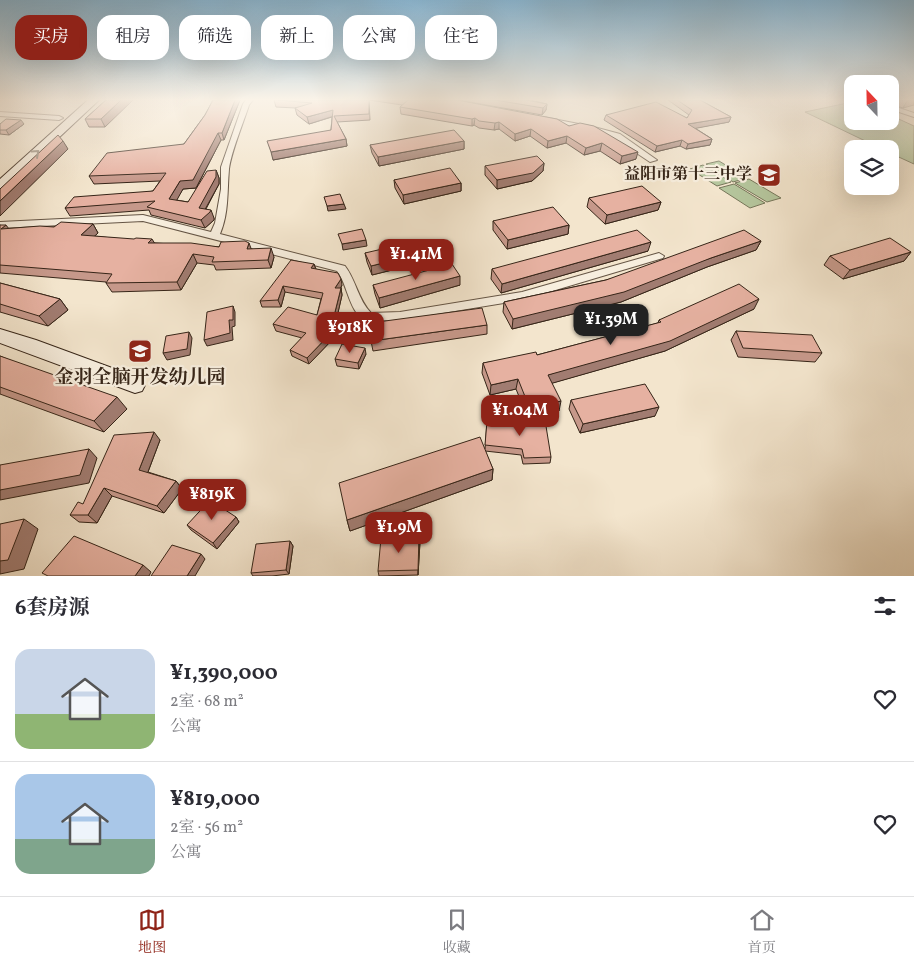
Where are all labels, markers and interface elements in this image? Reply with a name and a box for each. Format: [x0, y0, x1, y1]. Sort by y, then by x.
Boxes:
chip: 买房 [15, 15, 87, 60]
chip: 租房 [97, 15, 169, 60]
chip: 筛选 [179, 15, 251, 60]
chip: 新上 [261, 15, 333, 60]
chip: 公寓 [343, 15, 415, 60]
chip: 住宅 [425, 15, 497, 60]
north arrow [844, 75, 899, 130]
map controls [844, 75, 899, 195]
button: layers [844, 140, 899, 195]
one-way arrow [30, 150, 39, 159]
school or university icon: 益阳市第十三中学 [756, 162, 782, 188]
place label: 益阳市第十三中学 [624, 164, 752, 186]
pin: ¥1.41M [375, 238, 457, 281]
text: ¥1.41M [390, 244, 442, 266]
pin: ¥1.39M [570, 304, 652, 346]
text: ¥1.39M [585, 309, 638, 331]
pin: ¥918K [315, 312, 385, 354]
text: ¥918K [327, 317, 373, 339]
school or university icon: 金羽全脑开发幼儿园 [127, 338, 153, 364]
place label: 金羽全脑开发幼儿园 [54, 365, 226, 391]
pin: ¥1.04M [479, 394, 561, 437]
text: ¥1.04M [492, 400, 548, 422]
pin: ¥819K [177, 478, 247, 521]
text: ¥819K [189, 484, 235, 506]
pin: ¥1.9M [364, 512, 434, 554]
text: ¥1.9M [376, 517, 422, 539]
icon: filters [871, 592, 899, 620]
text: 6套房源 [15, 594, 90, 623]
text: ¥1,390,000 [170, 659, 278, 688]
icon: home [55, 669, 115, 729]
icon: heart [871, 685, 899, 713]
text: 2室 · 68 m² [170, 691, 244, 713]
text: 公寓 [170, 716, 202, 738]
text: ¥819,000 [170, 785, 260, 814]
icon: home [55, 794, 115, 854]
icon: heart [871, 810, 899, 838]
text: 2室 · 56 m² [170, 817, 243, 839]
text: 公寓 [170, 842, 202, 864]
tab: 地图 [138, 906, 166, 958]
tab: 收藏 [443, 906, 471, 958]
tab: 首页 [748, 906, 776, 958]

